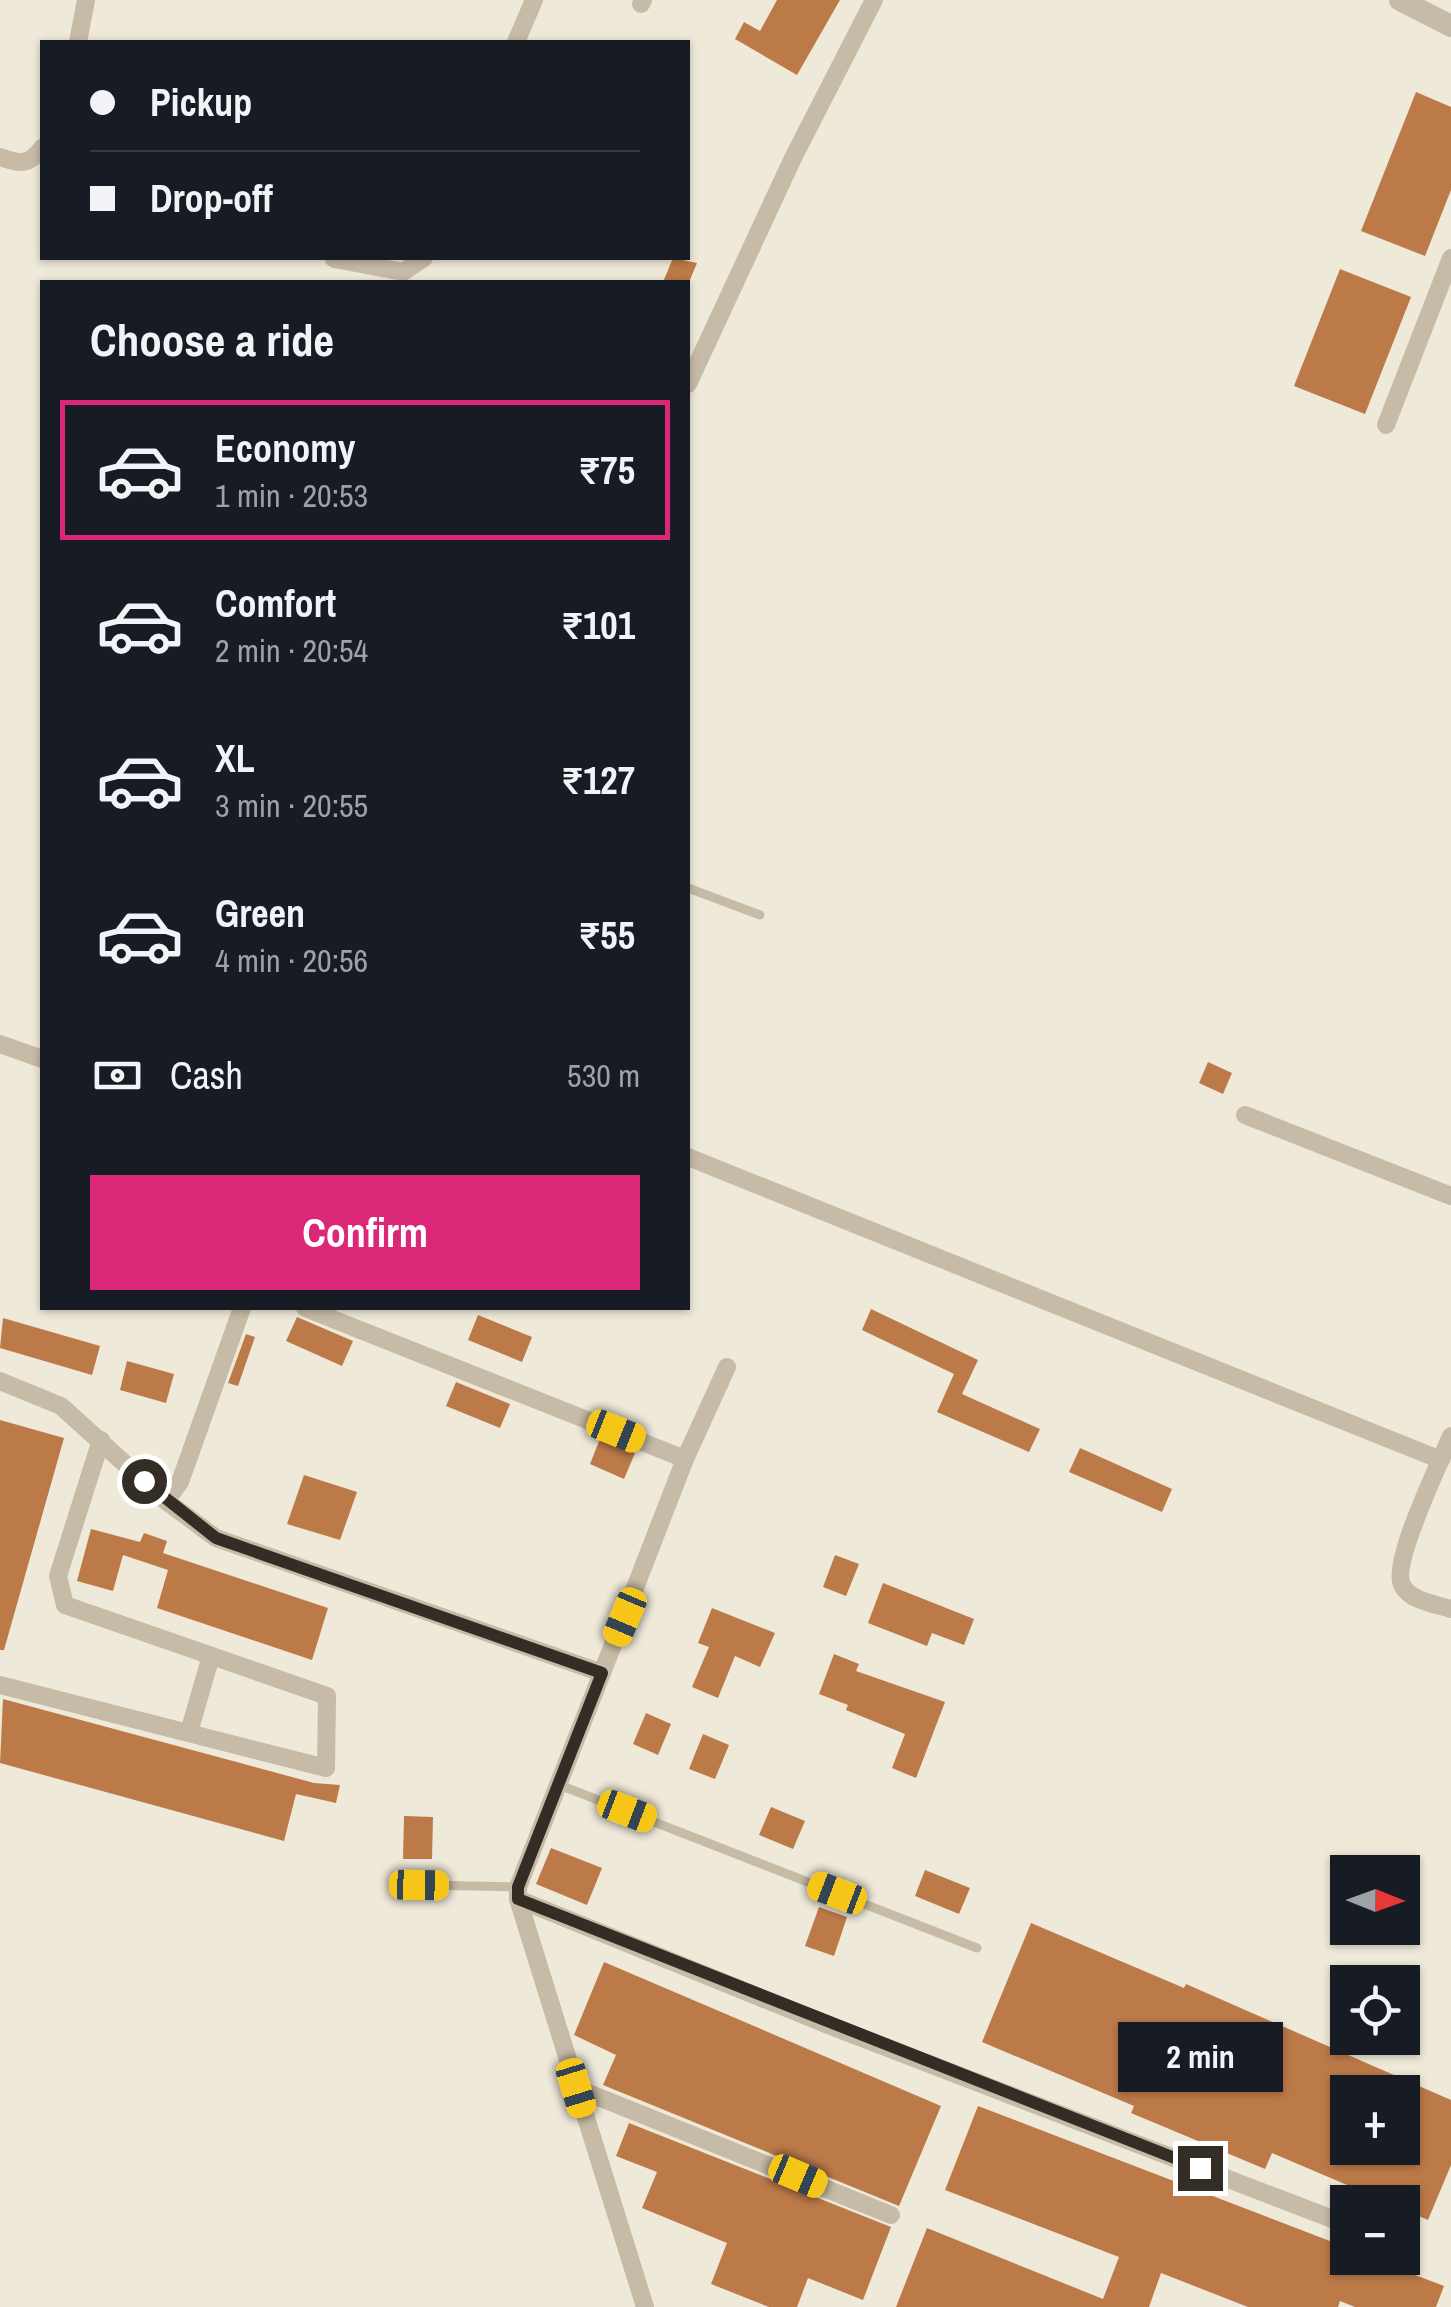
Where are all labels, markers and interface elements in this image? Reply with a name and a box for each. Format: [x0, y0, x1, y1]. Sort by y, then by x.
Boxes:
text: Pickup [150, 77, 252, 128]
text: Drop-off [150, 173, 273, 224]
text: Choose a ride [90, 309, 334, 370]
text: Economy [215, 423, 355, 474]
icon: car [95, 425, 185, 515]
text: ₹75 [578, 445, 635, 496]
text: 1 min · 20:53 [215, 474, 368, 517]
text: Comfort [215, 578, 336, 629]
icon: car [95, 580, 185, 670]
text: ₹101 [561, 600, 635, 651]
text: 2 min · 20:54 [215, 629, 368, 672]
text: XL [215, 733, 255, 784]
icon: car [95, 735, 185, 825]
text: ₹127 [561, 755, 635, 806]
text: 3 min · 20:55 [215, 784, 368, 827]
text: Green [215, 888, 305, 939]
icon: car [95, 890, 185, 980]
text: ₹55 [578, 910, 635, 961]
text: 4 min · 20:56 [215, 939, 368, 982]
icon: cash [90, 1048, 145, 1103]
text: Cash [170, 1050, 243, 1101]
text: 530 m [567, 1054, 640, 1097]
button: Confirm [90, 1175, 640, 1290]
car [583, 1406, 649, 1456]
route start [122, 1459, 167, 1504]
car [599, 1584, 651, 1650]
car [594, 1786, 660, 1836]
north arrow [1330, 1855, 1420, 1945]
map controls [1330, 1855, 1420, 2275]
car [804, 1868, 870, 1918]
car [389, 1869, 449, 1901]
button: locate [1330, 1965, 1420, 2055]
callout: 2 min [1118, 2023, 1282, 2093]
text: 2 min [1166, 2035, 1235, 2078]
car [553, 2055, 599, 2121]
button: + [1330, 2075, 1420, 2165]
route end [1178, 2146, 1223, 2191]
car [765, 2150, 831, 2202]
button: − [1330, 2185, 1420, 2275]

